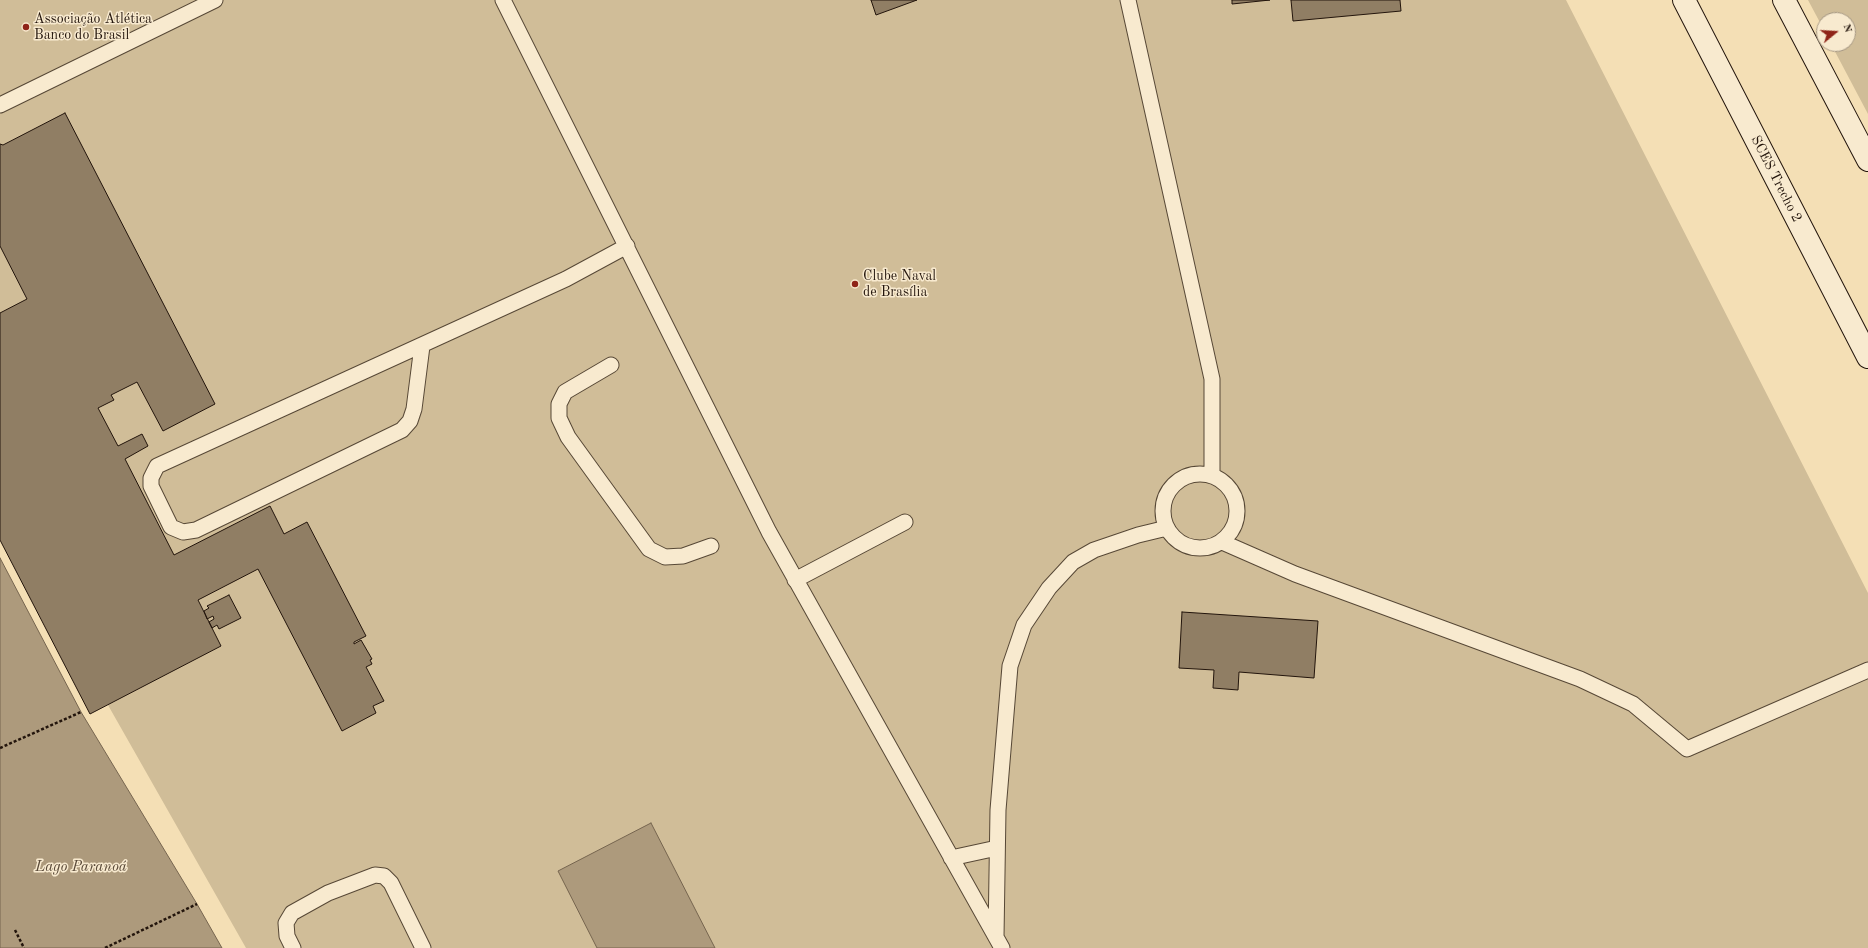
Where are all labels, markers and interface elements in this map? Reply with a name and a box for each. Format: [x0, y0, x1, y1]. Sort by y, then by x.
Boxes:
place label: Associação Atlética Banco do Brasil [34, 11, 152, 44]
north arrow [1816, 12, 1856, 52]
marker: Associação Atlética Banco do Brasil [21, 22, 31, 32]
text: N [1840, 23, 1853, 34]
street label: SCES Trecho 2 [1747, 133, 1805, 225]
place label: Clube Naval de Brasília [863, 268, 936, 300]
marker: Clube Naval de Brasília [850, 279, 860, 289]
water label: Lago Paranoá [35, 858, 127, 876]

